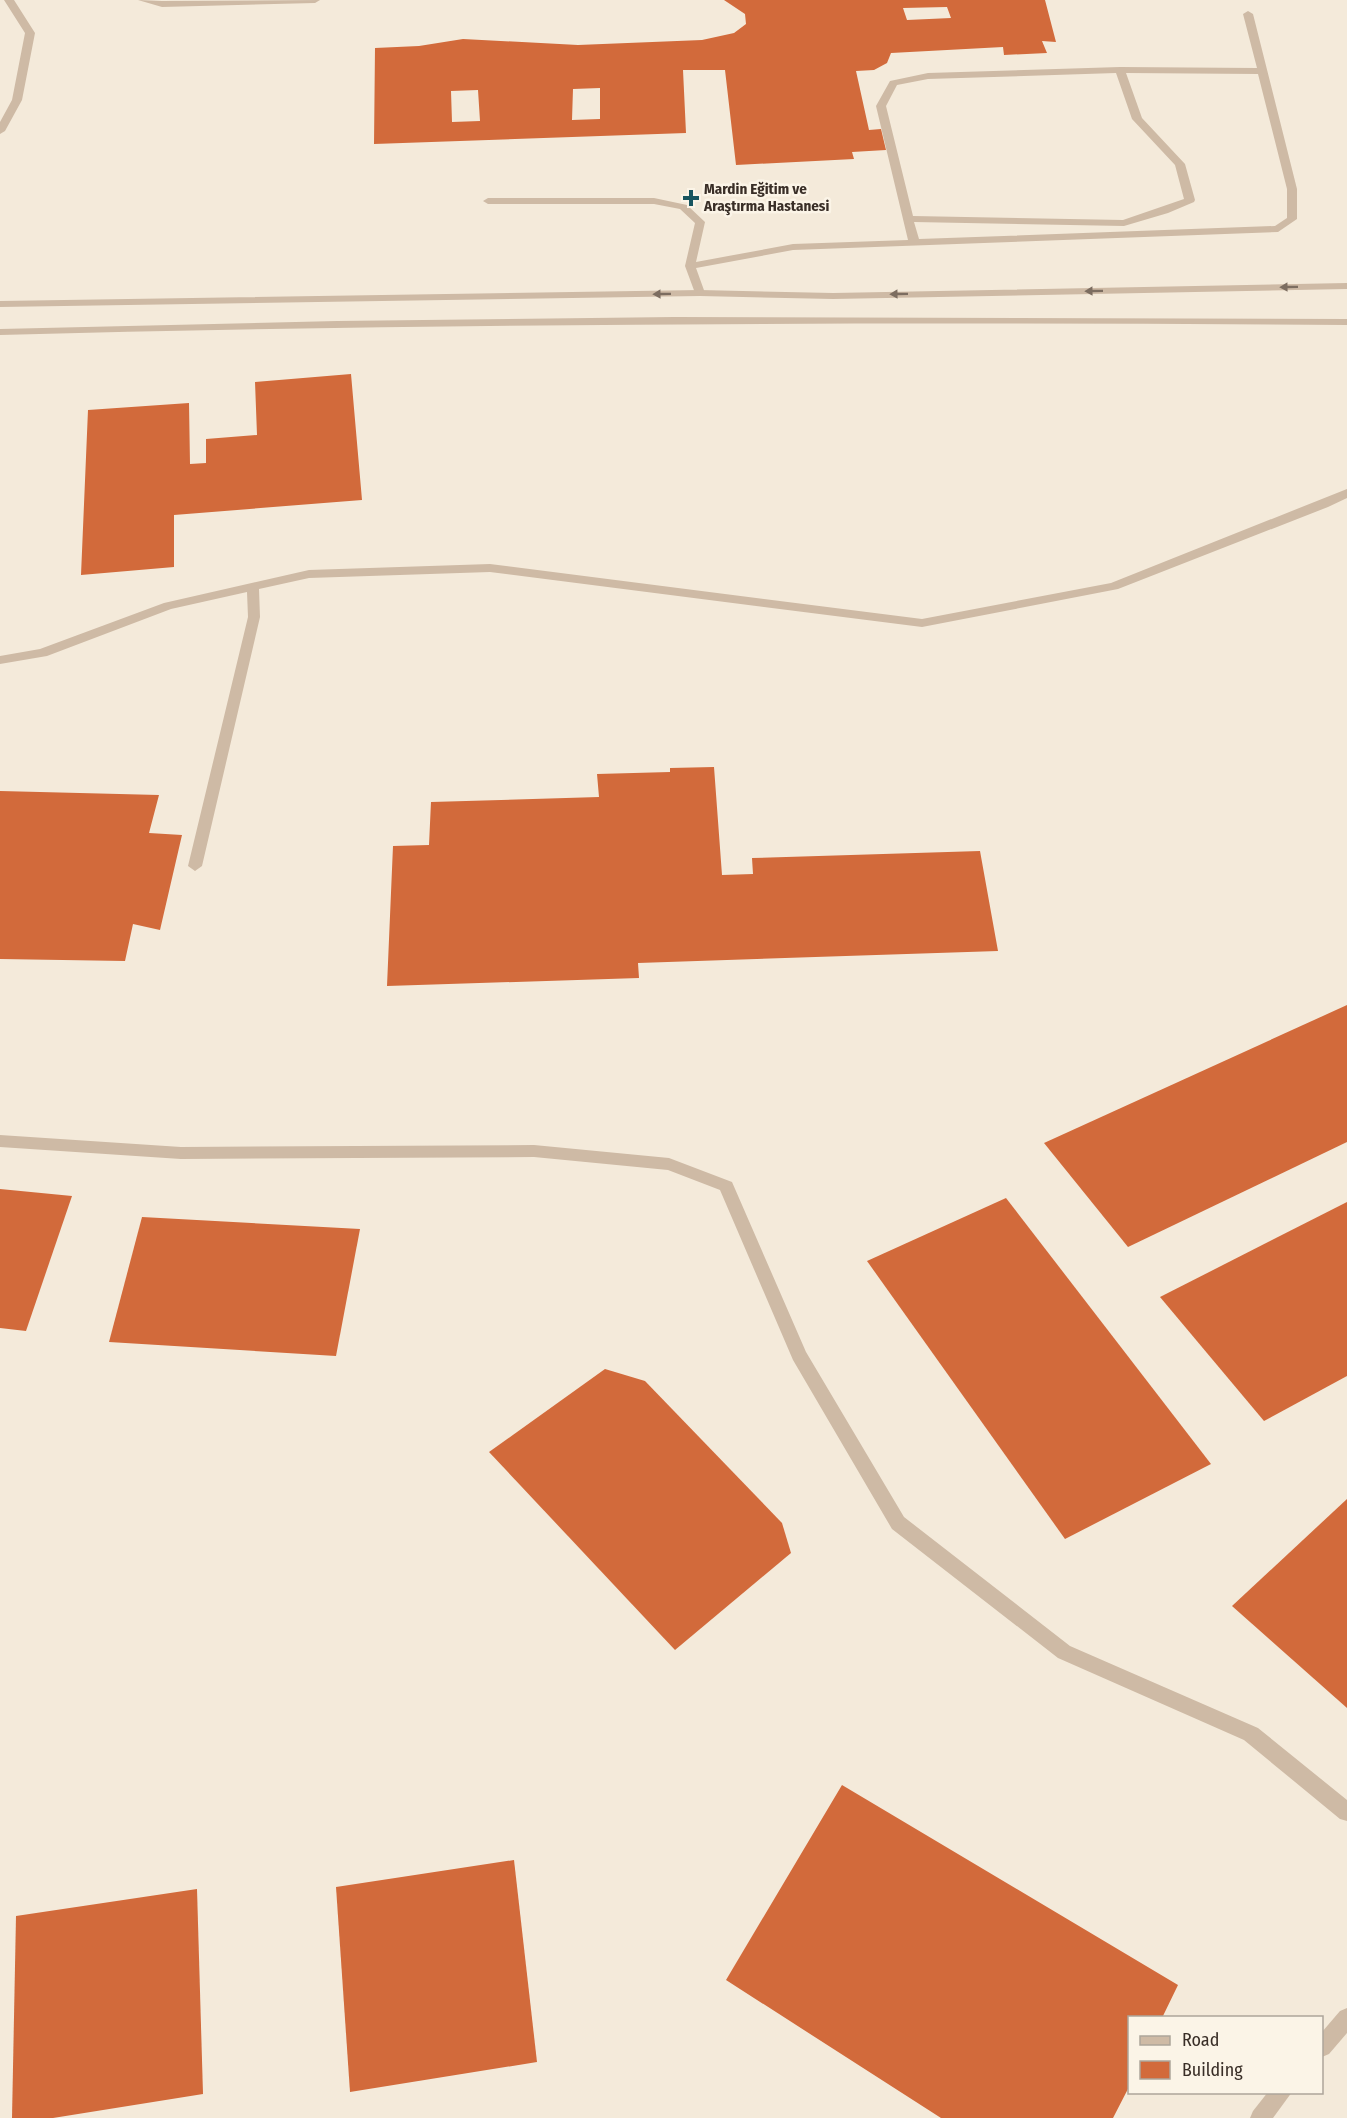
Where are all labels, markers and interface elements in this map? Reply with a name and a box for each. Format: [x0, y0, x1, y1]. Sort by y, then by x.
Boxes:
place label: Mardin Eğitim ve Araştırma Hastanesi [703, 180, 829, 216]
marker: Mardin Eğitim ve Araştırma Hastanesi [682, 189, 700, 207]
one-way arrow [1279, 282, 1298, 292]
one-way arrow [1084, 286, 1103, 296]
one-way arrow [652, 289, 671, 298]
one-way arrow [889, 290, 908, 299]
legend [1128, 2016, 1323, 2094]
text: Road [1182, 2029, 1219, 2051]
text: Building [1182, 2059, 1243, 2081]

